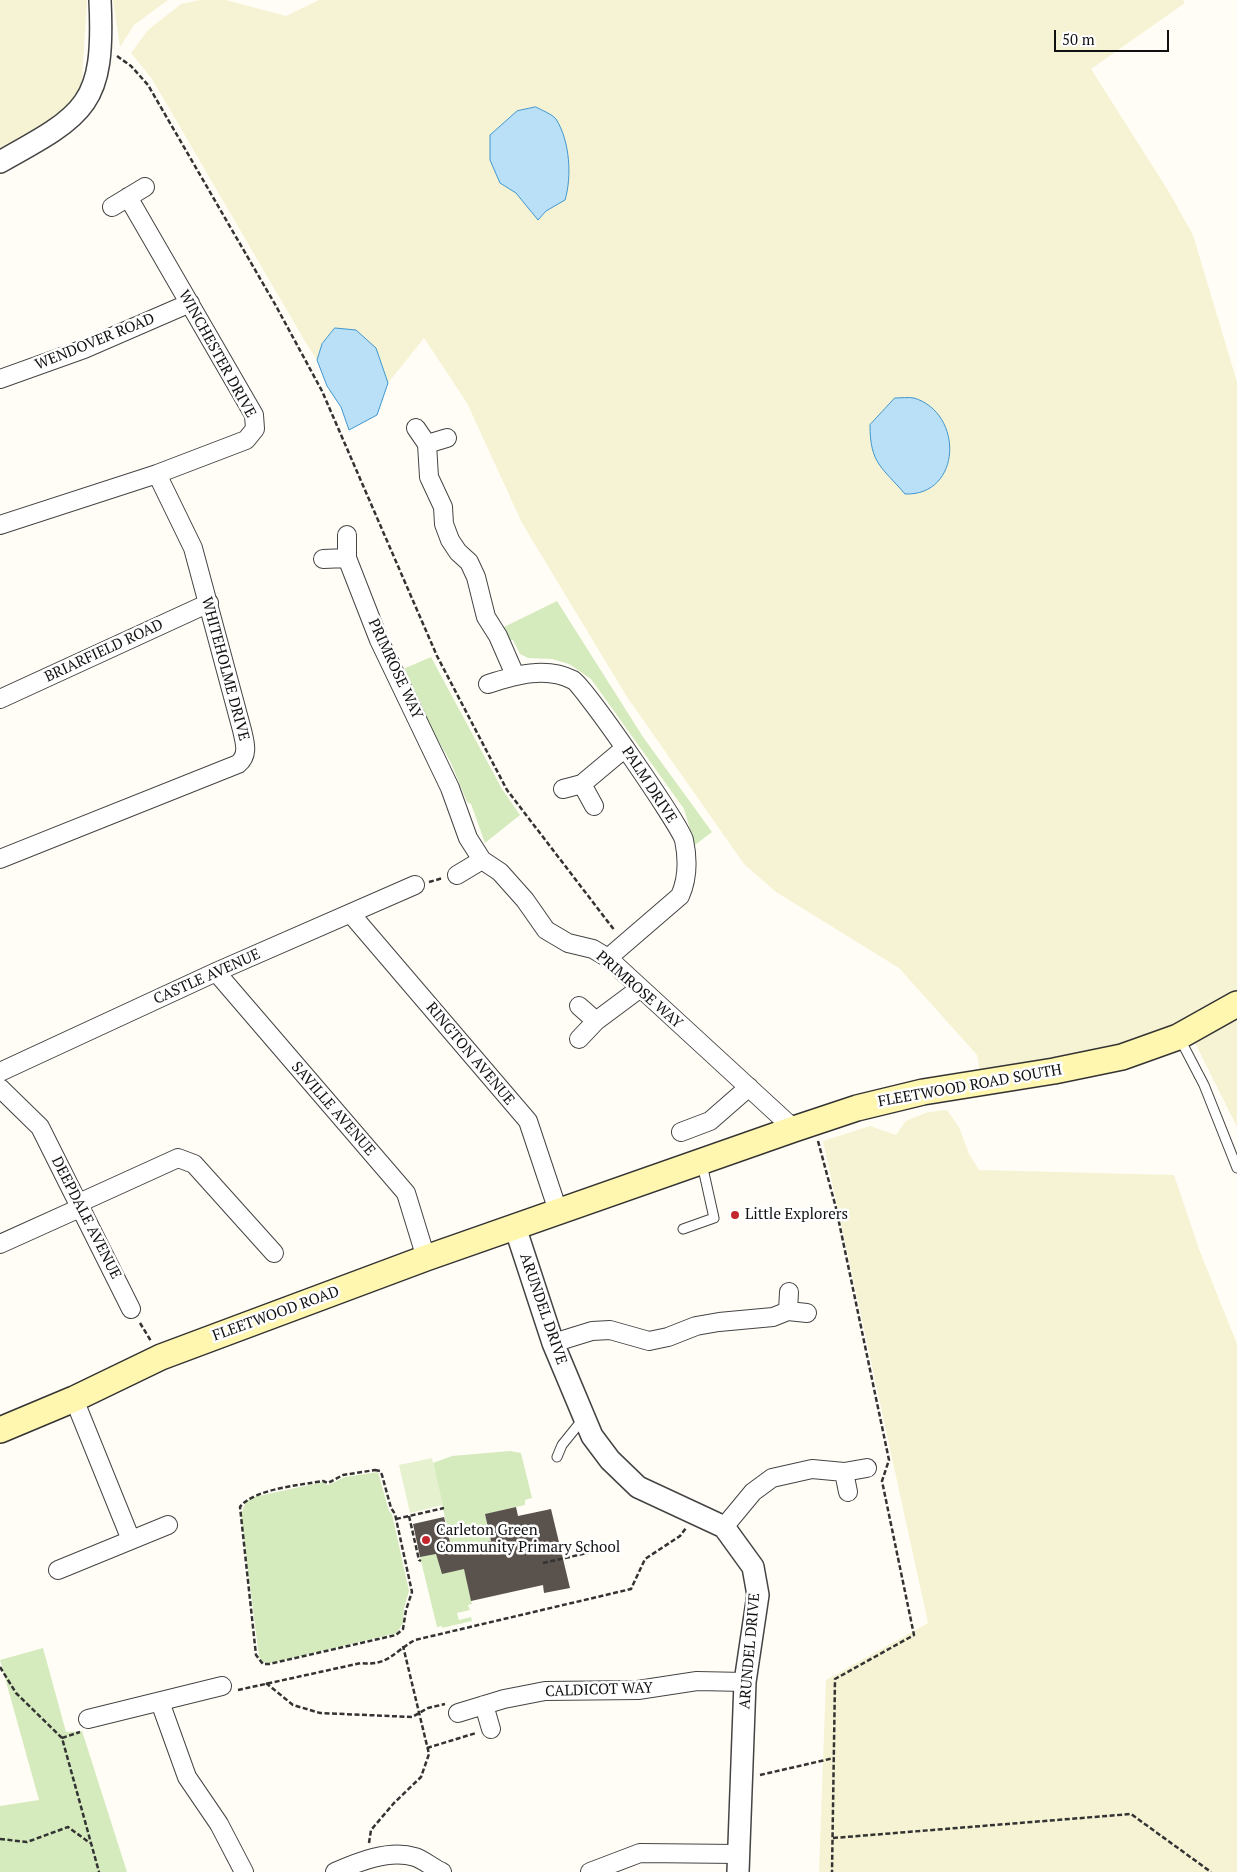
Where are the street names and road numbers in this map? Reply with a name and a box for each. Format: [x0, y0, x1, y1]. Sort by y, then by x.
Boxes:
street label: WINCHESTER DRIVE [174, 287, 260, 421]
street label: WENDOVER ROAD [33, 310, 157, 374]
street label: WHITEHOLME DRIVE [197, 595, 253, 743]
street label: BRIARFIELD ROAD [42, 616, 166, 686]
street label: PRIMROSE WAY [364, 616, 426, 722]
street label: PALM DRIVE [618, 743, 680, 827]
street label: CASTLE AVENUE [151, 945, 263, 1009]
street label: PRIMROSE WAY [592, 948, 686, 1032]
street label: RINGTON AVENUE [422, 999, 518, 1109]
street label: SAVILLE AVENUE [287, 1058, 379, 1160]
street label: FLEETWOOD ROAD SOUTH [877, 1061, 1063, 1111]
street label: DEEPDALE AVENUE [47, 1154, 125, 1282]
street label: ARUNDEL DRIVE [516, 1251, 570, 1367]
street label: FLEETWOOD ROAD [210, 1283, 342, 1345]
street label: ARUNDEL DRIVE [736, 1592, 764, 1710]
street label: CALDICOT WAY [545, 1679, 653, 1701]

